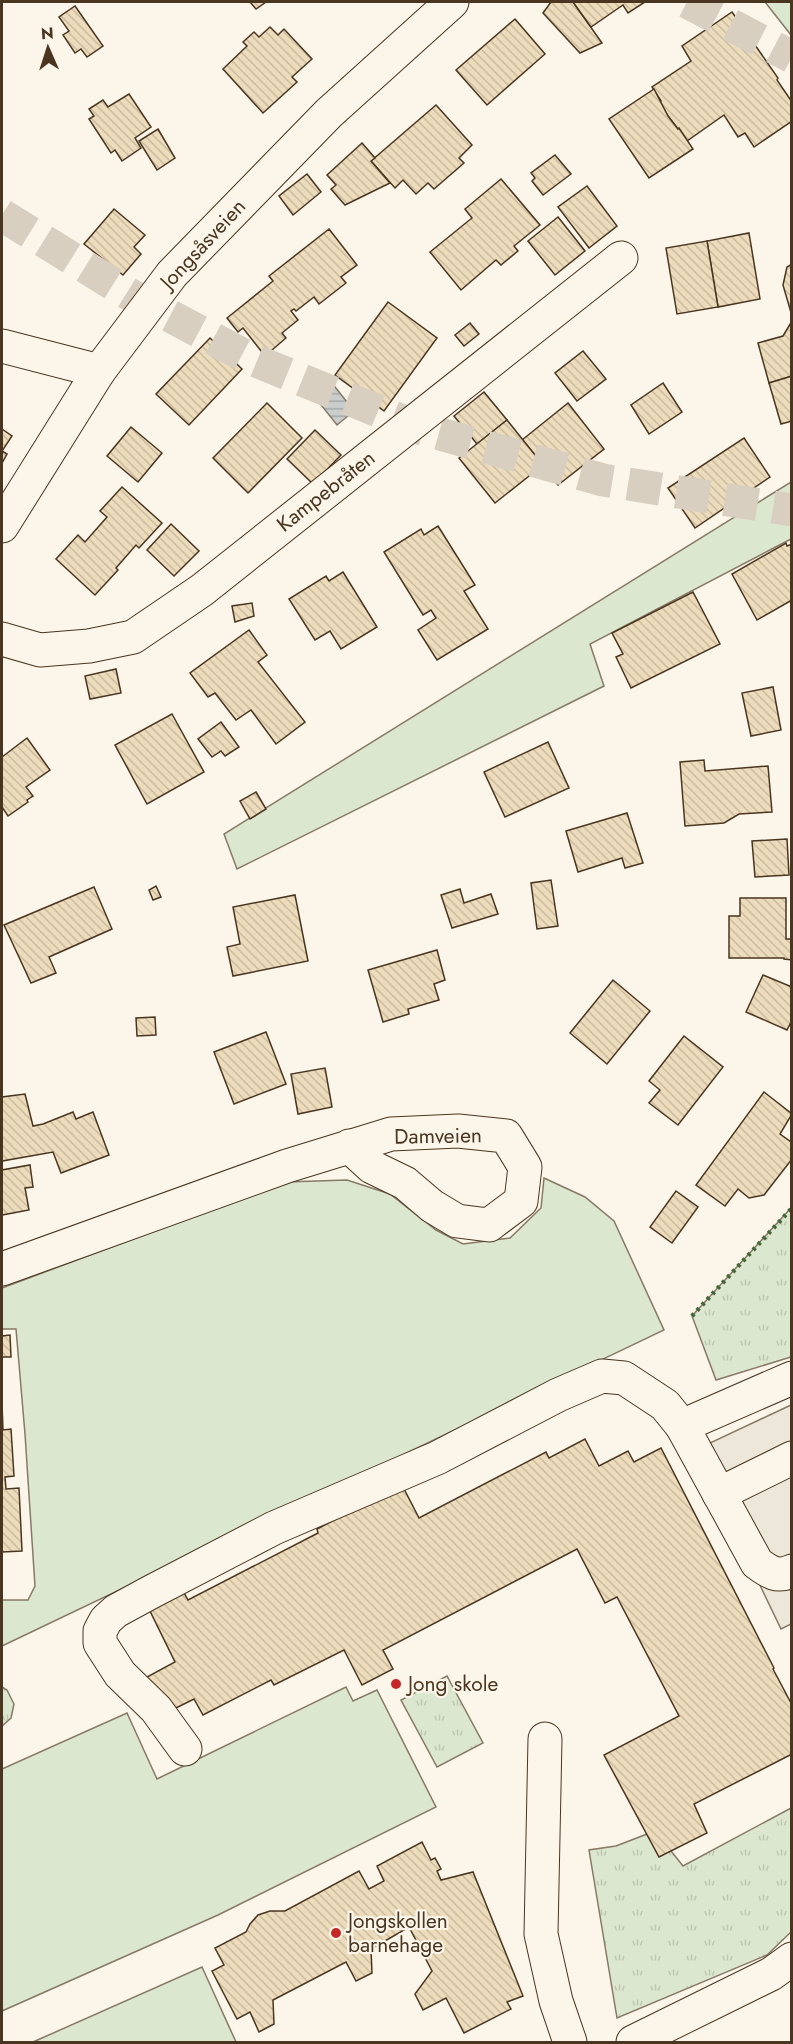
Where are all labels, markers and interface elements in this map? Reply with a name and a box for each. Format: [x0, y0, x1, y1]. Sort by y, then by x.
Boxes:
north arrow [18, 18, 78, 78]
text: N [40, 22, 54, 45]
street label: Jongsåsveien [151, 192, 253, 298]
street label: Kampebråten [271, 443, 381, 539]
street label: Damveien [394, 1120, 482, 1152]
place label: Jong skole [405, 1669, 498, 1699]
marker: Jong skole [389, 1677, 403, 1691]
place label: Jongskollen barnehage [345, 1906, 448, 1960]
marker: Jongskollen barnehage [329, 1926, 343, 1940]

